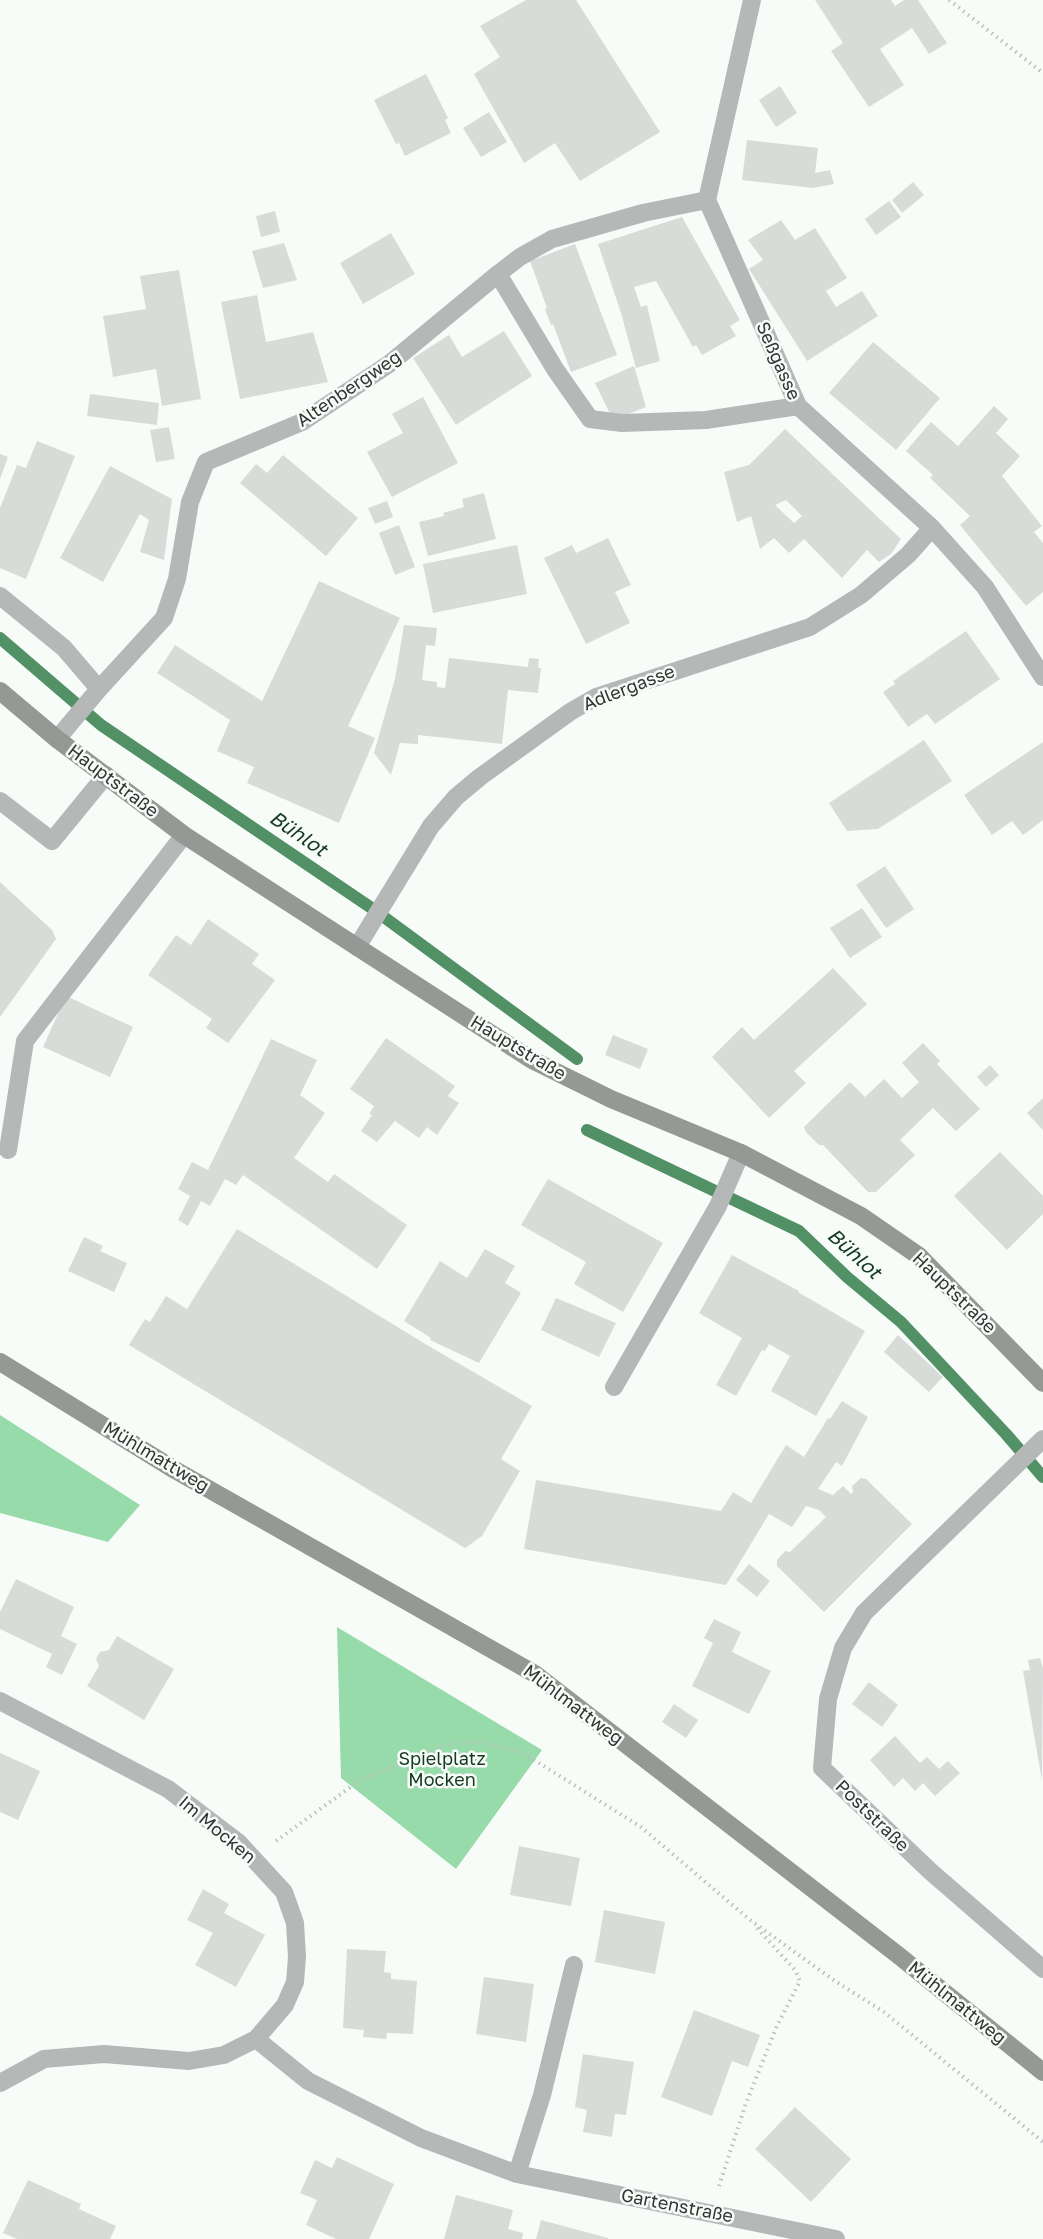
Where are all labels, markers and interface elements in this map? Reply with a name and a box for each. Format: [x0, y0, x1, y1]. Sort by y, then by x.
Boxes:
street label: Seßgasse [751, 319, 805, 403]
street label: Altenbergweg [293, 346, 405, 432]
street label: Adlergasse [580, 661, 678, 715]
street label: Hauptstraße [64, 740, 162, 822]
water label: Bühlot [265, 806, 331, 862]
street label: Hauptstraße [466, 1011, 570, 1085]
water label: Bühlot [822, 1224, 886, 1284]
street label: Hauptstraße [908, 1248, 1000, 1338]
street label: Mühlmattweg [99, 1417, 213, 1497]
street label: Mühlmattweg [519, 1660, 627, 1750]
park label: Spielplatz Mocken [398, 1748, 486, 1790]
street label: Poststraße [831, 1776, 913, 1856]
street label: Im Mocken [174, 1792, 260, 1868]
street label: Mühlmattweg [904, 1957, 1010, 2049]
street label: Gartenstraße [619, 2185, 735, 2227]

